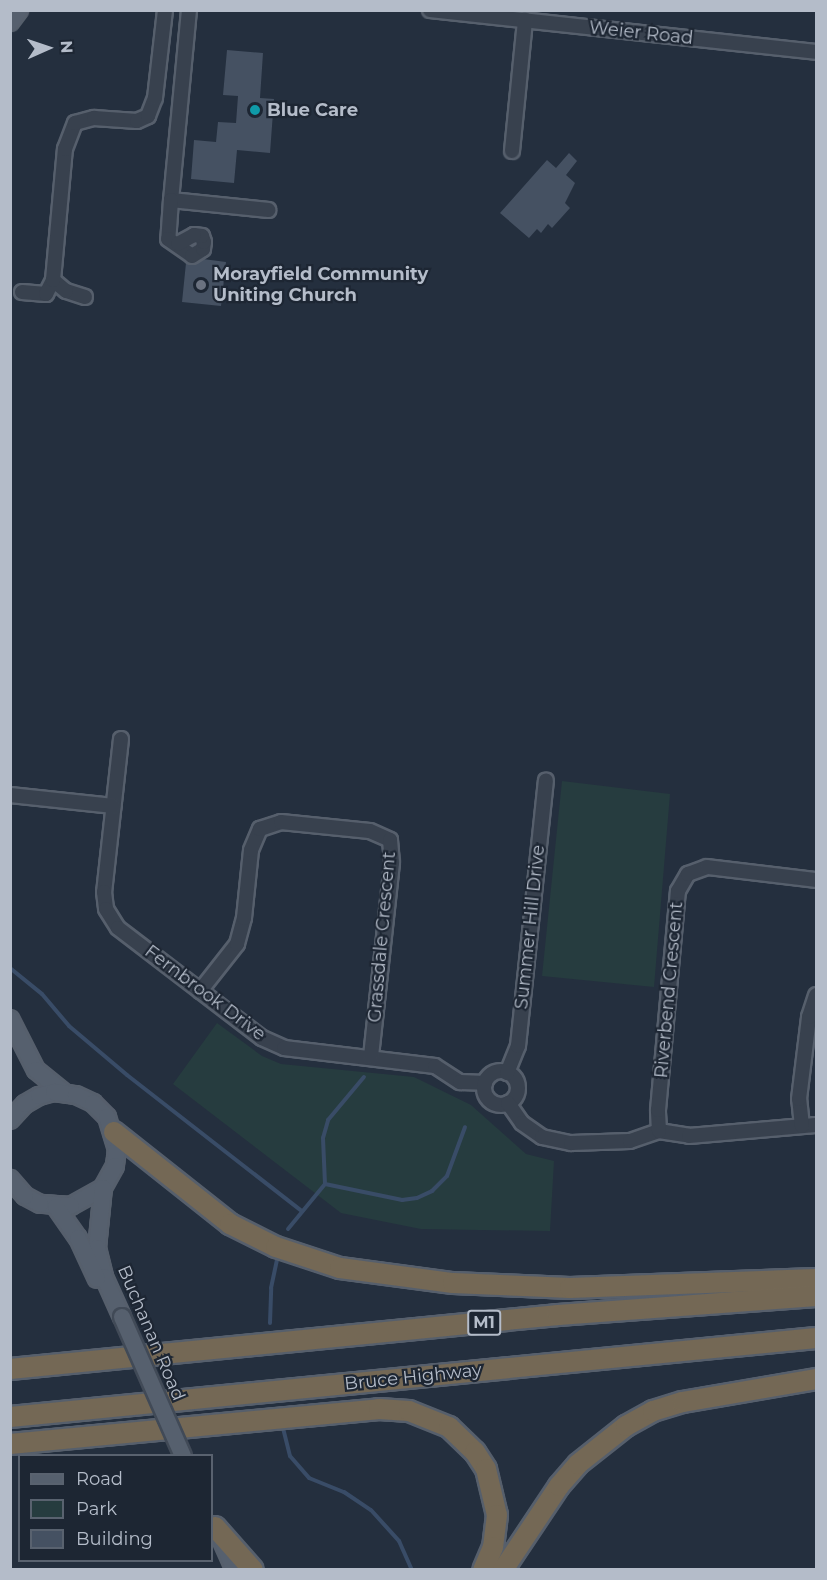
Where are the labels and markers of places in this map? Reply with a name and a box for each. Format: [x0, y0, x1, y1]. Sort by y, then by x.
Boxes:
place label: Blue Care [267, 99, 358, 121]
marker: Blue Care [248, 103, 262, 117]
place label: Morayfield Community Uniting Church [213, 264, 428, 306]
marker: Morayfield Community Uniting Church [194, 278, 208, 292]

